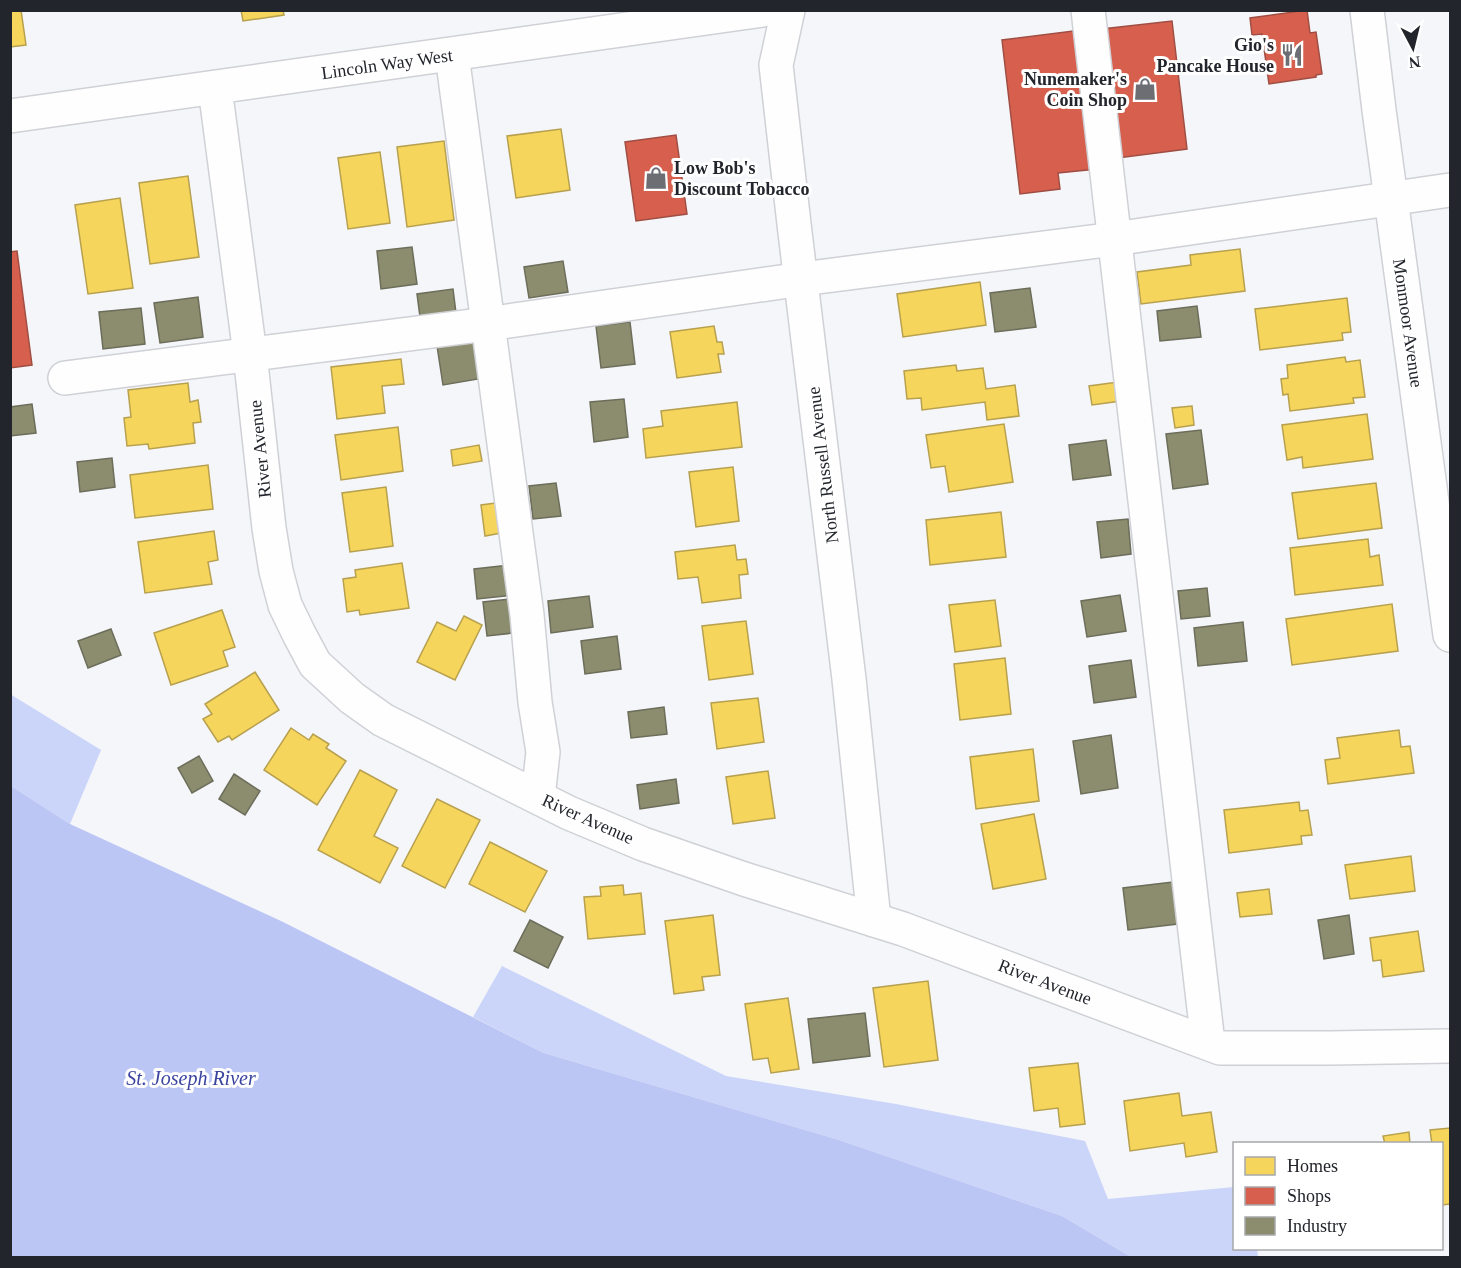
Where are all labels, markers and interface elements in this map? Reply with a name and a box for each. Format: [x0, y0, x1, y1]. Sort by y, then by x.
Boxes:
north arrow [1383, 18, 1443, 78]
place label: Gio's Pancake House [1156, 35, 1274, 76]
restaurant icon: Gio's Pancake House [1279, 42, 1305, 68]
street label: Lincoln Way West [320, 45, 454, 83]
text: N [1408, 53, 1422, 72]
place label: Nunemaker's Coin Shop [1024, 69, 1127, 110]
shop icon: Nunemaker's Coin Shop [1132, 76, 1158, 102]
place label: Low Bob's Discount Tobacco [674, 158, 810, 199]
shop icon: Low Bob's Discount Tobacco [643, 165, 669, 191]
street label: Monmoor Avenue [1389, 257, 1427, 389]
street label: North Russell Avenue [803, 386, 843, 544]
street label: River Avenue [245, 399, 275, 499]
street label: River Avenue [539, 790, 637, 848]
street label: River Avenue [996, 955, 1094, 1009]
water label: St. Joseph River [126, 1067, 256, 1090]
legend [1233, 1142, 1443, 1250]
text: Homes [1287, 1156, 1338, 1176]
text: Shops [1287, 1186, 1331, 1206]
text: Industry [1287, 1216, 1347, 1236]

